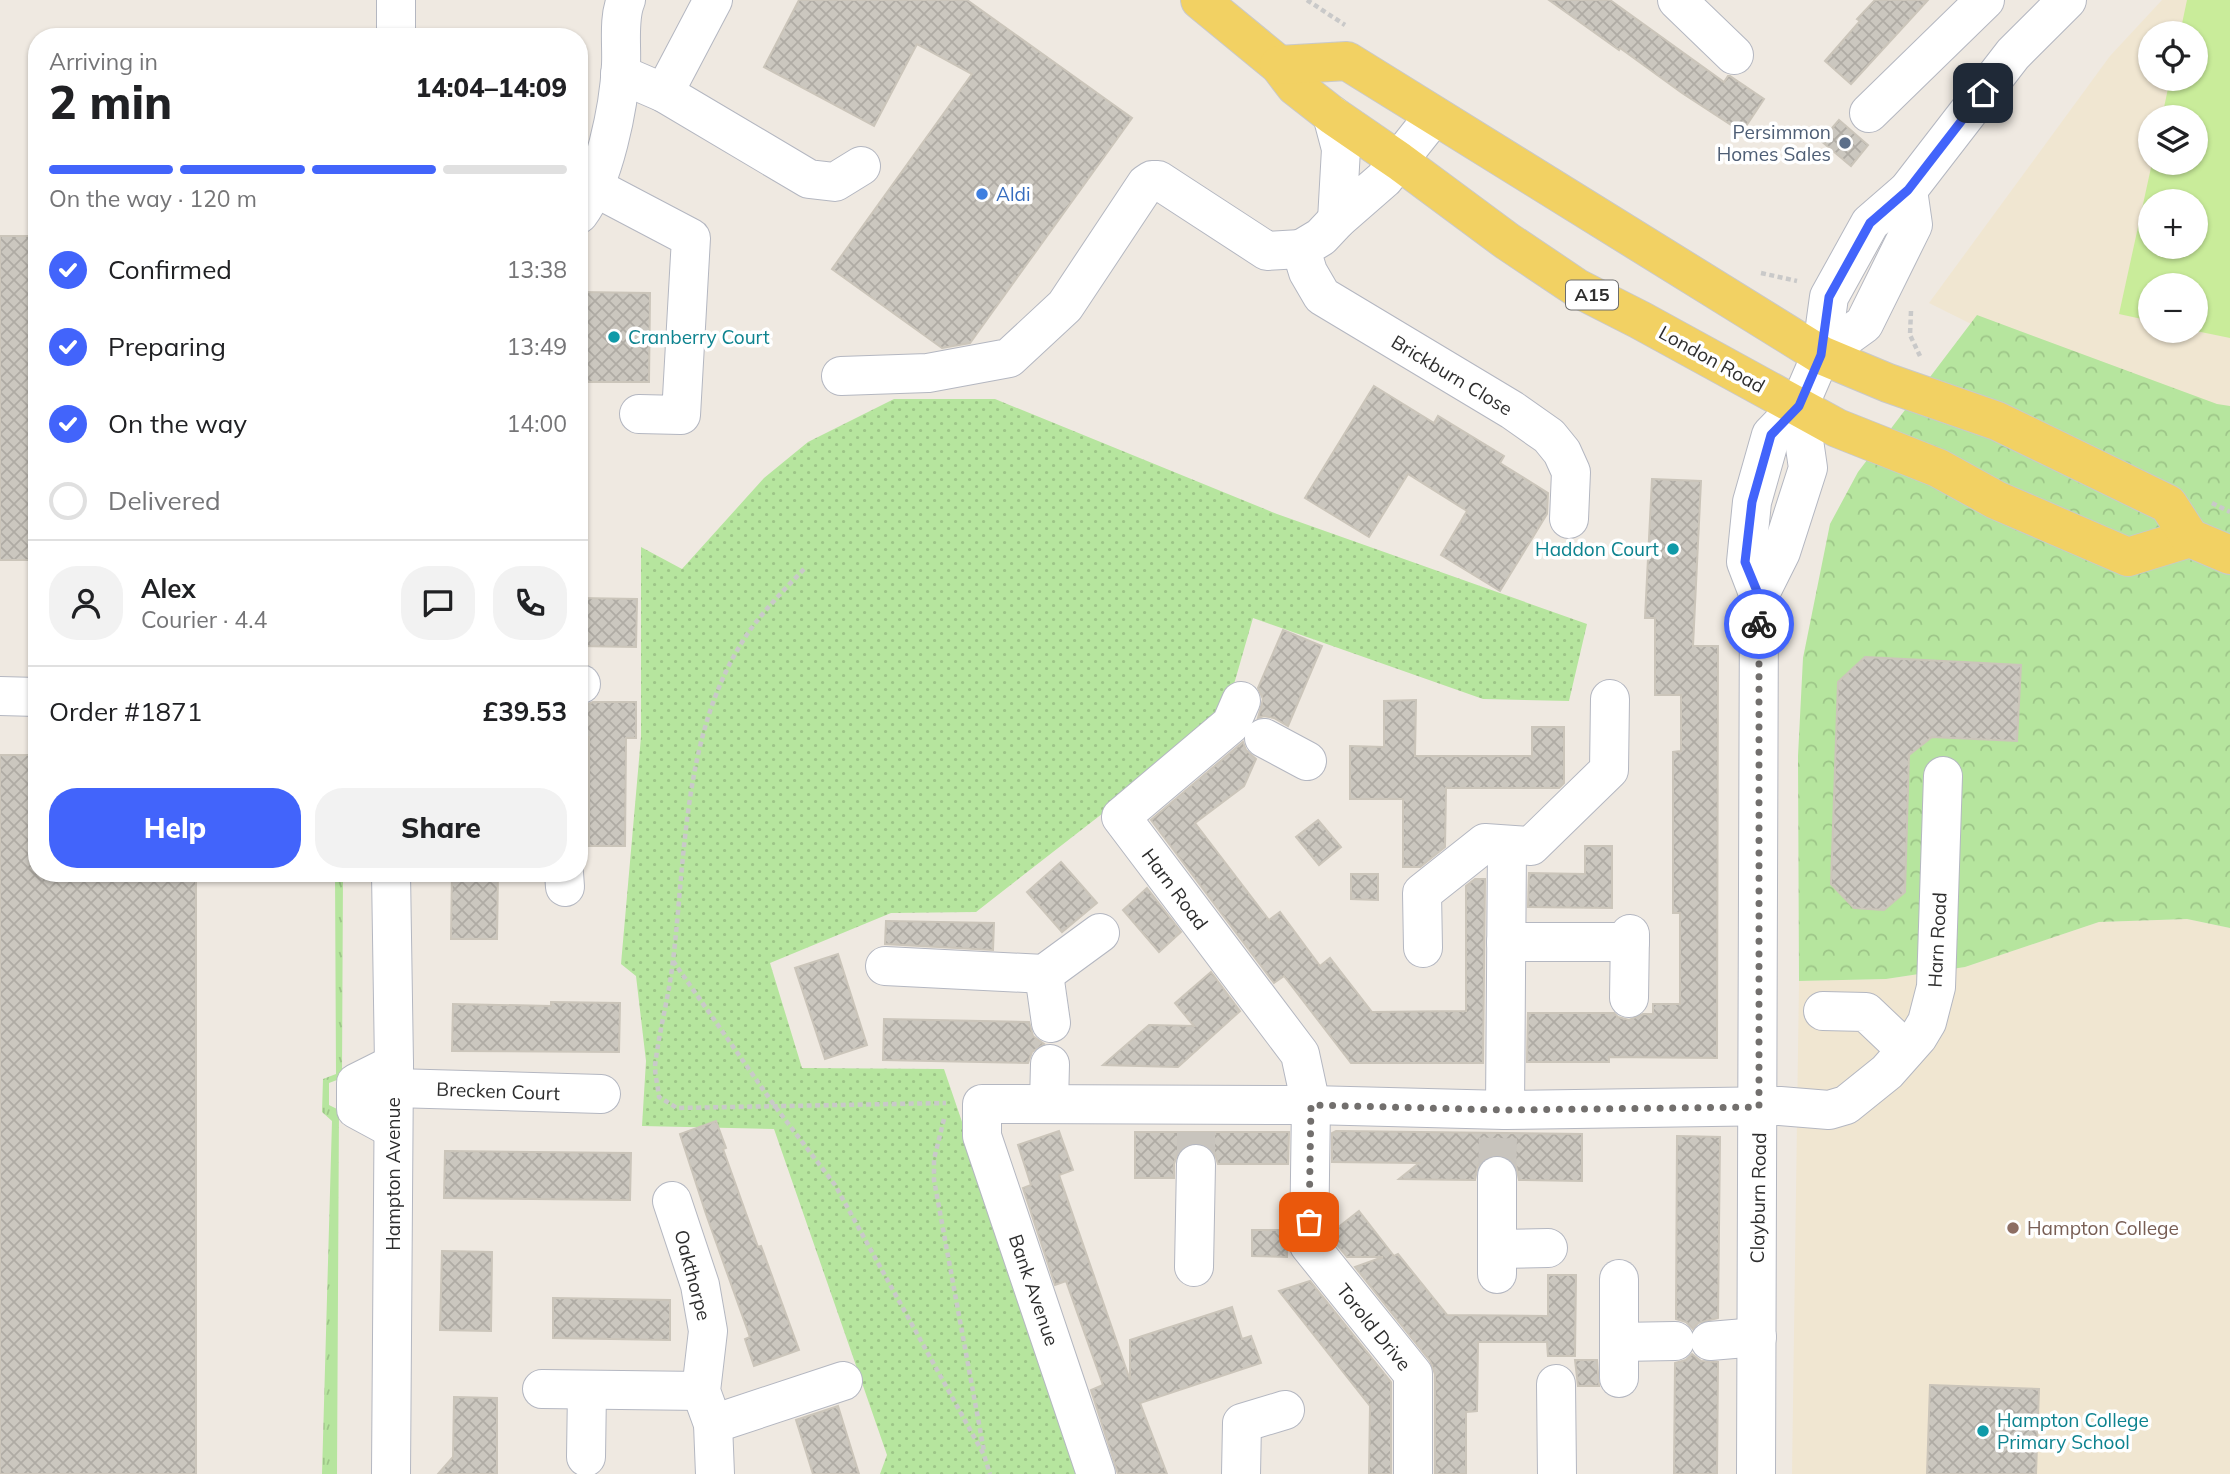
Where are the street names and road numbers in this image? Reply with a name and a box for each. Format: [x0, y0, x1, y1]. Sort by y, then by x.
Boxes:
road number: A15 [1566, 281, 1618, 310]
street label: London Road [1655, 320, 1769, 398]
street label: Brickburn Close [1387, 329, 1517, 421]
street label: Harn Road [1137, 844, 1213, 934]
street label: Harn Road [1923, 892, 1951, 988]
street label: Brecken Court [436, 1077, 561, 1105]
street label: Hampton Avenue [381, 1097, 405, 1251]
street label: Clayburn Road [1745, 1132, 1771, 1264]
street label: Oakthorpe [669, 1227, 717, 1323]
street label: Bank Avenue [1004, 1231, 1064, 1349]
street label: Torold Drive [1332, 1279, 1416, 1375]

